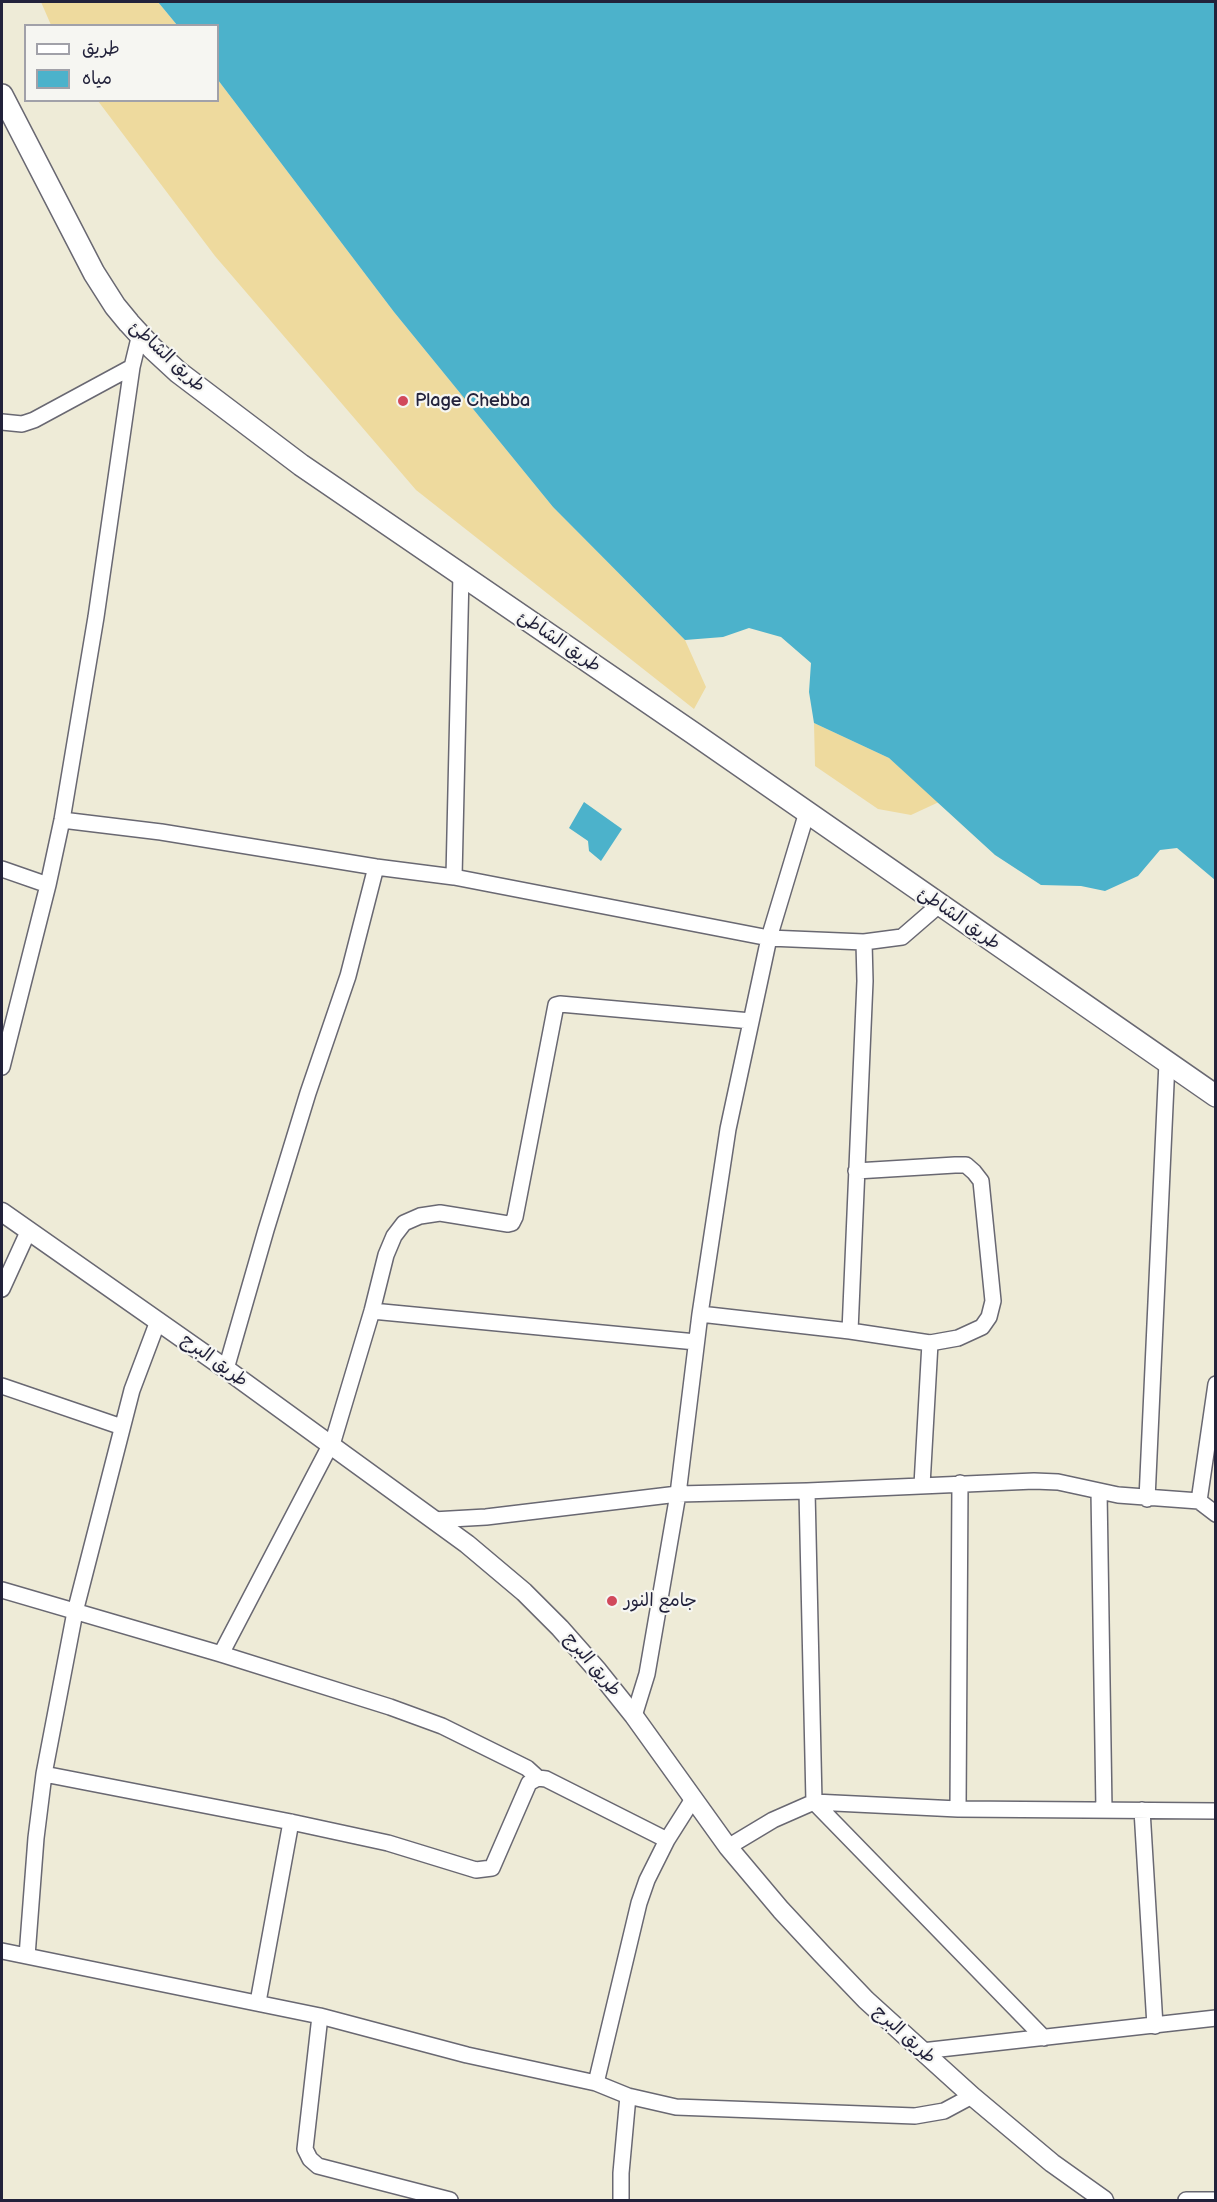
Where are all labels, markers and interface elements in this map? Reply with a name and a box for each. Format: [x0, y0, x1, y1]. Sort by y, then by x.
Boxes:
legend [24, 24, 219, 102]
text: طريق [82, 38, 120, 59]
text: مياه [82, 68, 112, 89]
street label: طريق الشاطئ [125, 317, 209, 397]
place label: Plage Chebba [415, 390, 530, 412]
marker: Plage Chebba [396, 394, 410, 408]
street label: طريق الشاطئ [513, 606, 605, 678]
street label: طريق الشاطئ [914, 883, 1004, 955]
street label: طريق البرج [177, 1330, 251, 1392]
place label: جامع النور [624, 1590, 697, 1612]
marker: جامع النور [605, 1594, 619, 1608]
street label: طريق البرج [559, 1629, 625, 1701]
street label: طريق البرج [868, 2001, 940, 2069]

